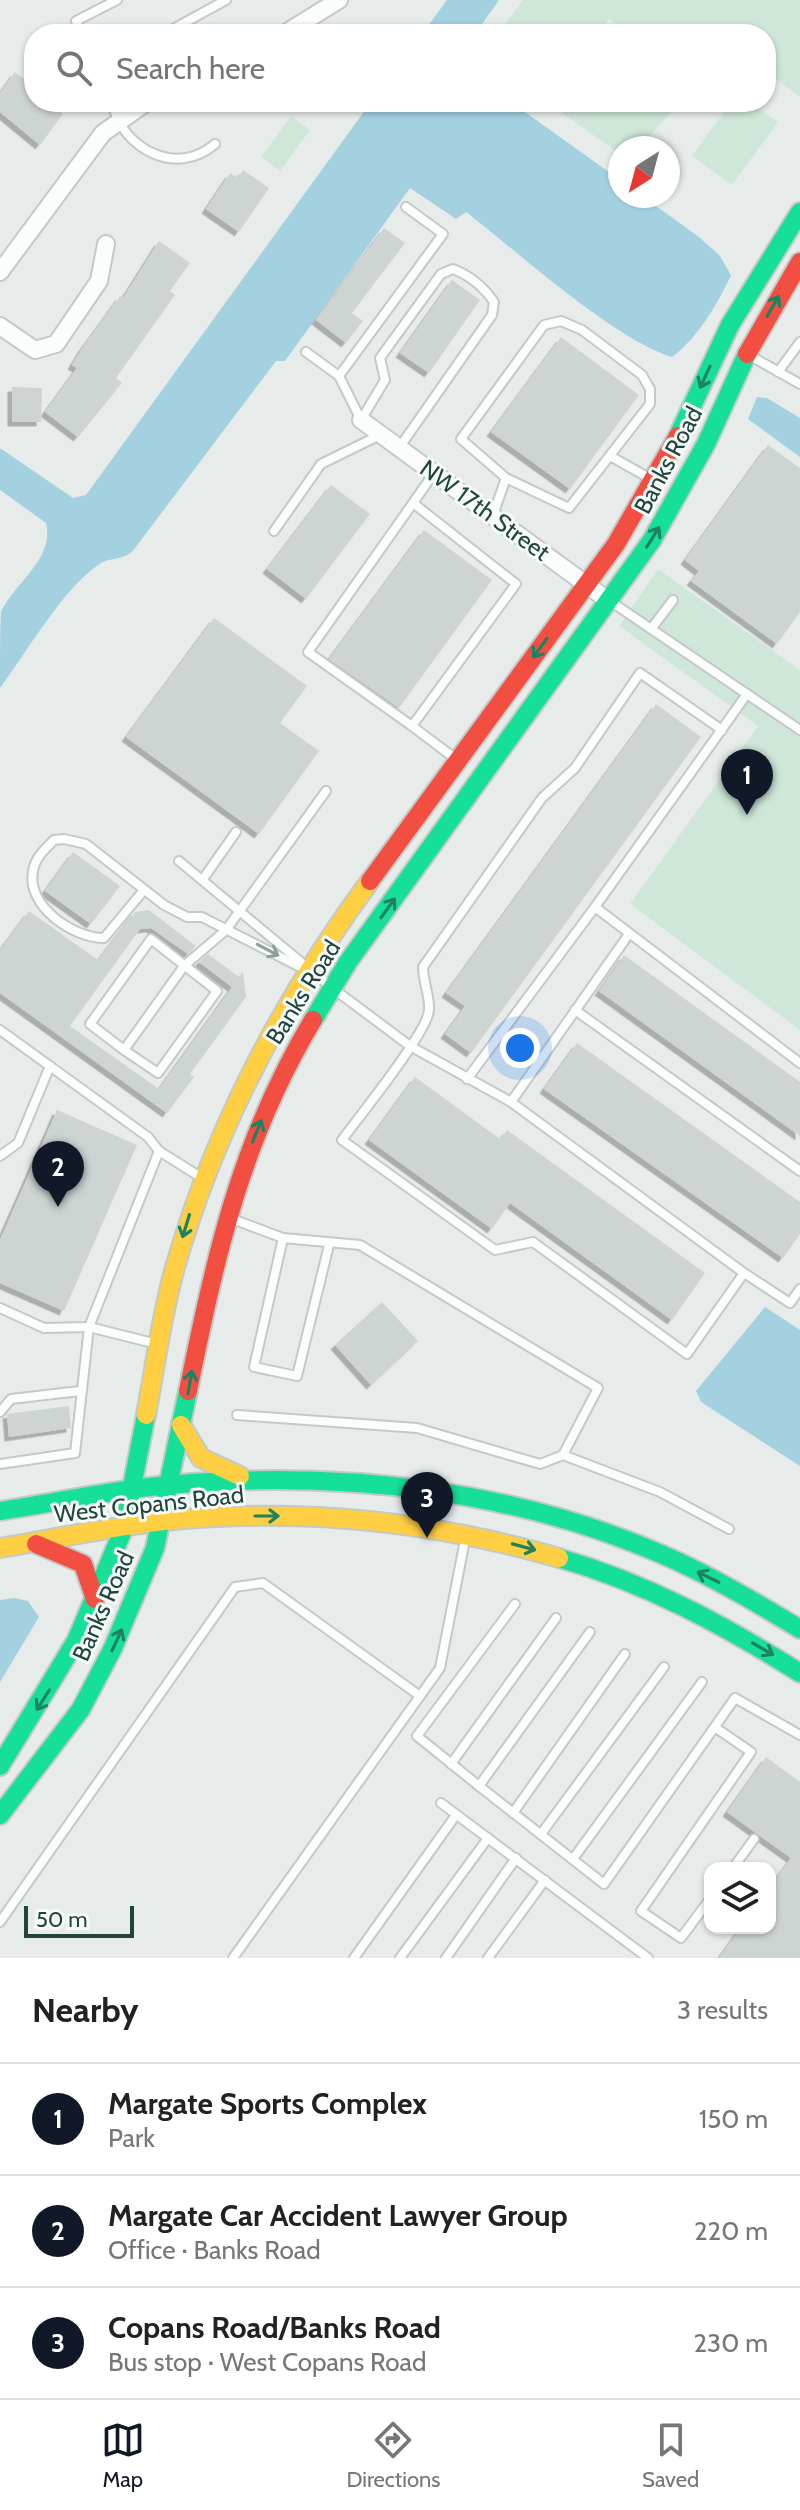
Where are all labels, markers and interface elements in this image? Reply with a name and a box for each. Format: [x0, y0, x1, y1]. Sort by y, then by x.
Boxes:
search box [24, 24, 776, 112]
icon: search [52, 46, 96, 90]
text: Search here [116, 50, 265, 87]
north arrow [608, 136, 680, 208]
one-way arrow [765, 295, 781, 318]
one-way arrow [697, 364, 712, 388]
street label: Banks Road [628, 401, 708, 519]
street label: NW 17th Street [415, 453, 555, 567]
one-way arrow [645, 526, 662, 548]
one-way arrow [532, 637, 549, 658]
pin: 1 [721, 749, 773, 815]
one-way arrow [379, 897, 396, 919]
street label: Banks Road [260, 935, 346, 1049]
one-way arrow [255, 943, 279, 959]
your location [500, 1028, 540, 1068]
one-way arrow [250, 1119, 265, 1144]
pin: 2 [32, 1141, 84, 1207]
one-way arrow [178, 1213, 192, 1238]
one-way arrow [183, 1370, 198, 1395]
pin: 3 [401, 1472, 453, 1538]
street label: West Copans Road [53, 1480, 245, 1528]
one-way arrow [253, 1508, 280, 1524]
one-way arrow [511, 1540, 537, 1555]
street label: Banks Road [66, 1546, 140, 1666]
one-way arrow [696, 1569, 720, 1584]
one-way arrow [110, 1628, 125, 1652]
one-way arrow [750, 1642, 774, 1657]
one-way arrow [34, 1688, 50, 1711]
map controls [704, 1862, 776, 1934]
button: layers [704, 1862, 776, 1934]
scale bar [24, 1902, 134, 1938]
text: 50 m [36, 1906, 88, 1933]
text: Nearby [32, 1989, 139, 2031]
text: 3 results [677, 1994, 768, 2026]
text: Margate Sports Complex [108, 2085, 427, 2122]
text: 1 [53, 2103, 63, 2135]
text: 150 m [699, 2103, 768, 2135]
text: Park [108, 2122, 155, 2154]
text: Margate Car Accident Lawyer Group [108, 2197, 568, 2234]
text: 2 [51, 2215, 65, 2247]
text: 220 m [694, 2215, 768, 2247]
text: Office · Banks Road [108, 2234, 321, 2266]
text: Copans Road/Banks Road [108, 2309, 441, 2346]
text: 3 [51, 2327, 65, 2359]
text: 230 m [694, 2327, 768, 2359]
text: Bus stop · West Copans Road [108, 2346, 426, 2378]
tab: Map [101, 2418, 145, 2493]
tab: Directions [346, 2418, 440, 2493]
tab: Saved [642, 2418, 699, 2493]

